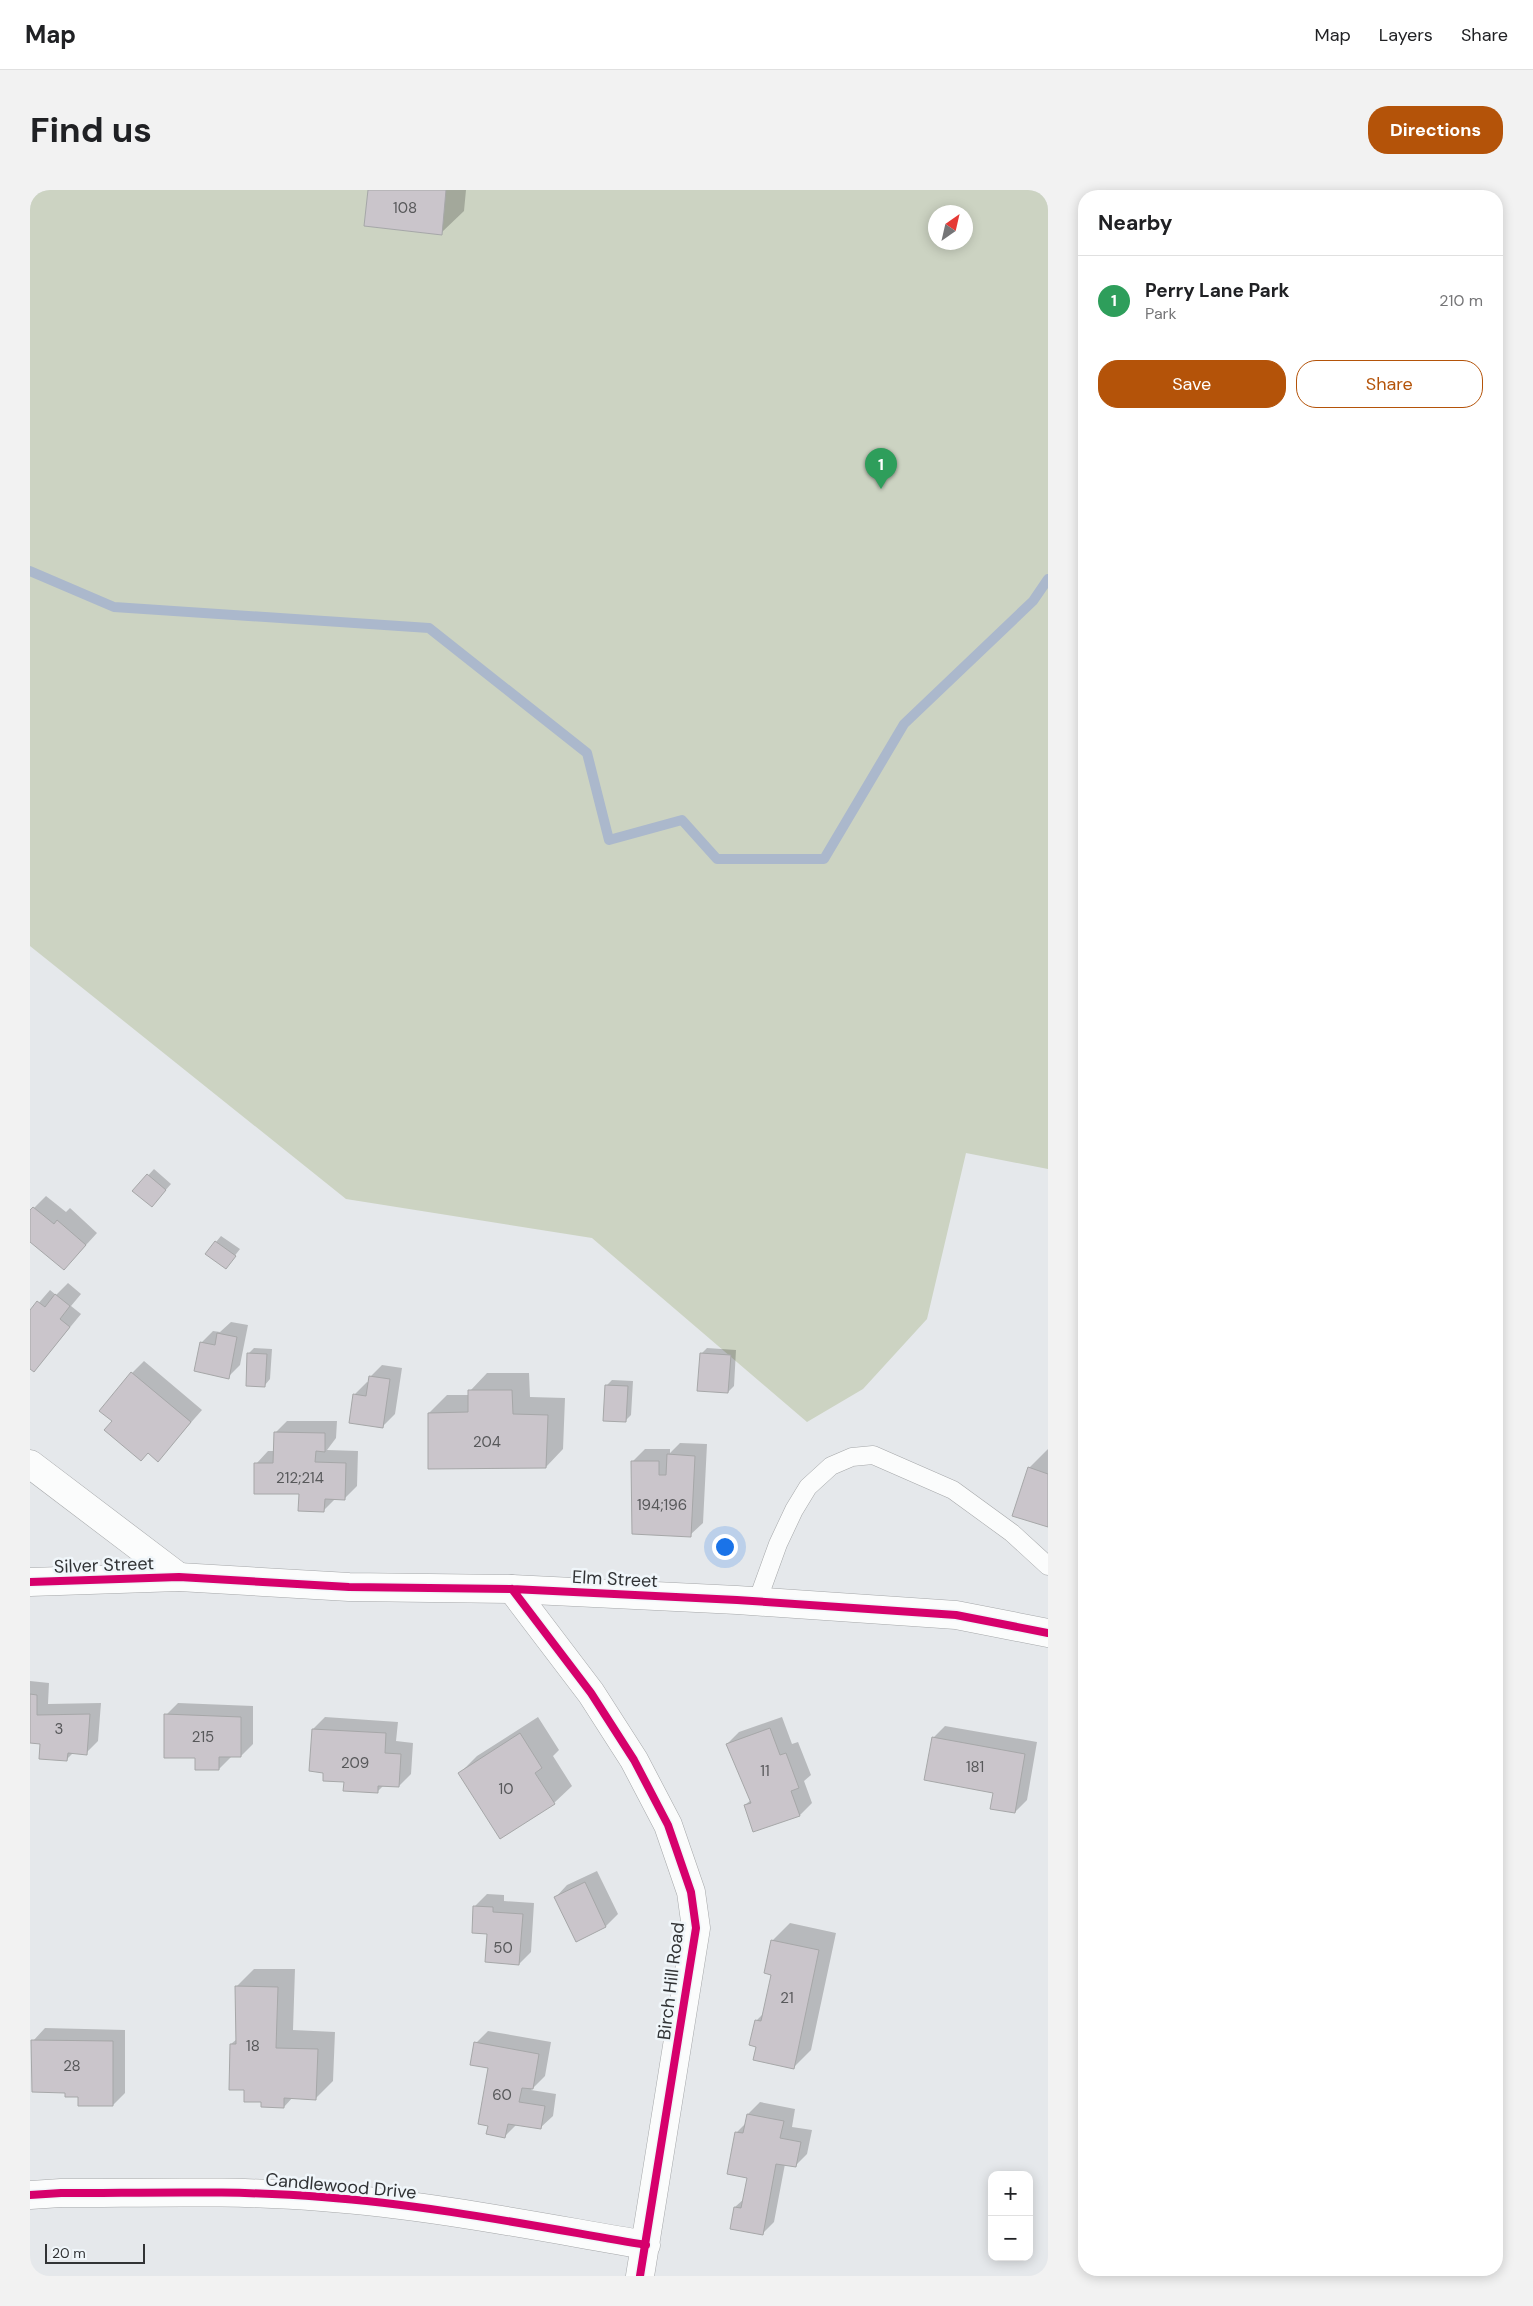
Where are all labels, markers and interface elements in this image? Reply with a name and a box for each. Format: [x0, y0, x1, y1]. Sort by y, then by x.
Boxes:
text: Map [25, 19, 76, 50]
text: Map [1315, 23, 1351, 47]
text: Layers [1379, 23, 1433, 47]
text: Share [1461, 23, 1508, 47]
button: Directions [1368, 106, 1503, 154]
text: Find us [30, 107, 152, 153]
house number: 108 [393, 198, 417, 218]
north arrow [928, 205, 973, 250]
text: Nearby [1098, 209, 1172, 237]
text: Perry Lane Park [1145, 278, 1289, 303]
text: 1 [1111, 290, 1117, 311]
text: 210 m [1439, 290, 1483, 311]
text: Park [1145, 303, 1177, 324]
button: Save [1098, 360, 1286, 408]
button: Share [1296, 360, 1483, 408]
pin: 1 [865, 448, 897, 489]
house number: 204 [473, 1432, 501, 1452]
house number: 212;214 [276, 1468, 324, 1488]
house number: 194;196 [637, 1495, 687, 1515]
your location [712, 1534, 738, 1560]
street label: Silver Street [53, 1551, 155, 1579]
street label: Elm Street [571, 1565, 659, 1593]
house number: 3 [55, 1719, 63, 1739]
house number: 215 [192, 1727, 214, 1747]
house number: 209 [341, 1753, 369, 1773]
house number: 181 [966, 1757, 984, 1777]
house number: 11 [760, 1761, 770, 1781]
house number: 10 [499, 1779, 513, 1799]
street label: Birch Hill Road [652, 1921, 690, 2041]
house number: 50 [493, 1938, 513, 1958]
house number: 21 [780, 1988, 794, 2008]
house number: 18 [246, 2036, 260, 2056]
house number: 28 [63, 2056, 81, 2076]
house number: 60 [492, 2085, 512, 2105]
street label: Candlewood Drive [264, 2167, 418, 2205]
map controls [988, 2171, 1033, 2261]
button: + [988, 2171, 1033, 2216]
button: − [988, 2216, 1033, 2261]
scale bar [45, 2241, 145, 2264]
text: 20 m [52, 2244, 86, 2262]

